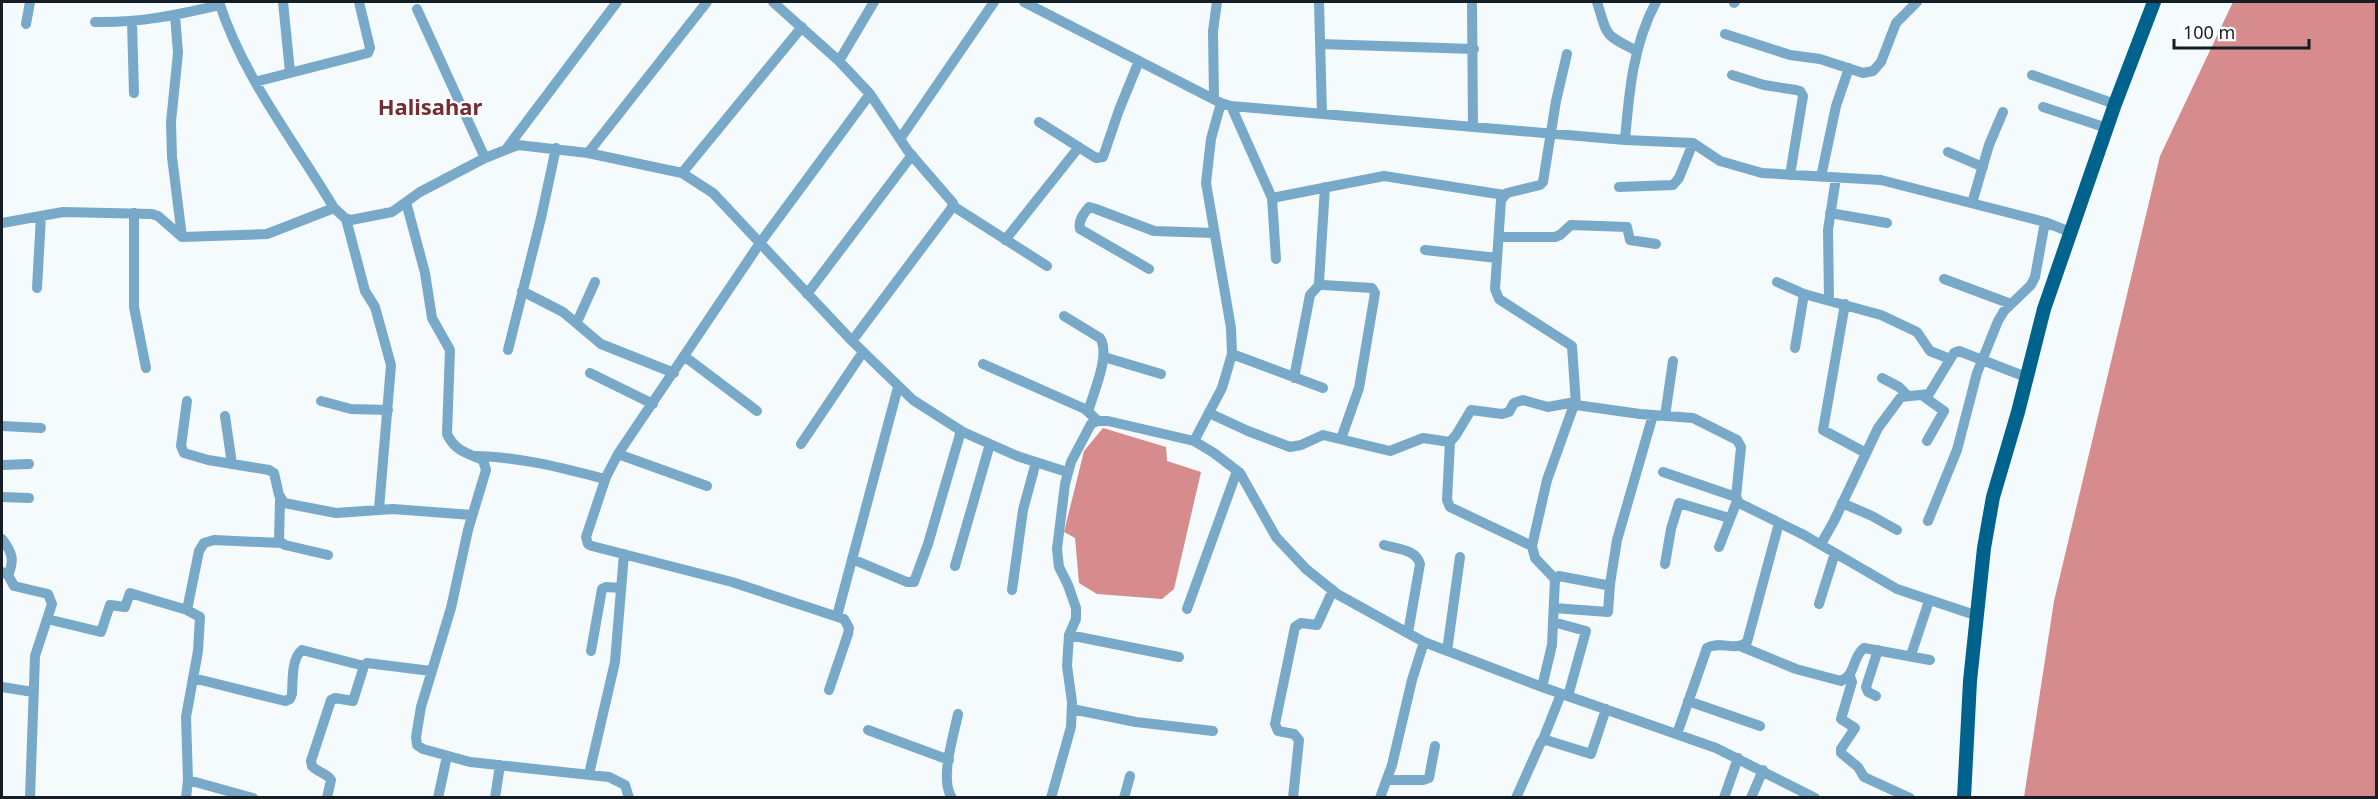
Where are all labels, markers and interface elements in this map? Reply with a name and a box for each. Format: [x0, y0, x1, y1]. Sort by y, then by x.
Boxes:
scale bar [2174, 12, 2309, 50]
text: 100 m [2183, 20, 2235, 44]
district label: Halisahar [378, 91, 482, 121]

